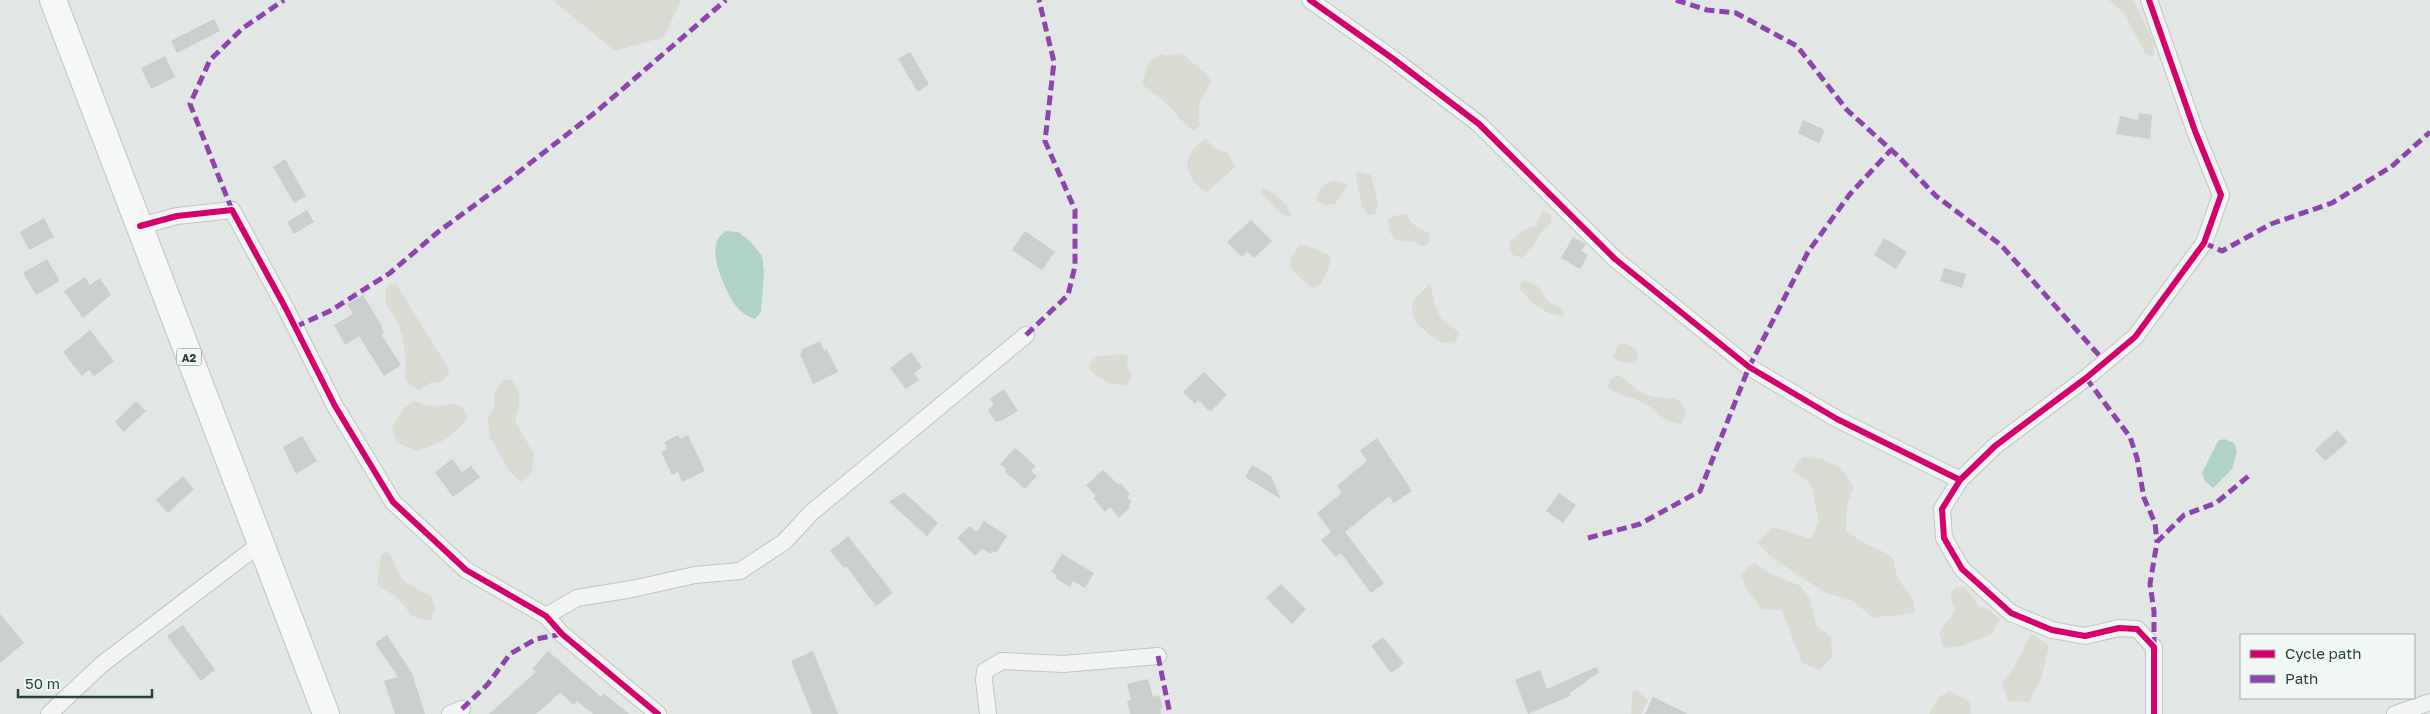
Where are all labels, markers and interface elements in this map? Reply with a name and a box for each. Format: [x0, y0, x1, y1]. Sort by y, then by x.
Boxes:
road number: A2 [176, 348, 202, 366]
legend [2240, 634, 2415, 699]
text: Cycle path [2285, 644, 2361, 662]
scale bar [18, 666, 151, 698]
text: Path [2285, 669, 2318, 687]
text: 50 m [25, 674, 60, 692]

